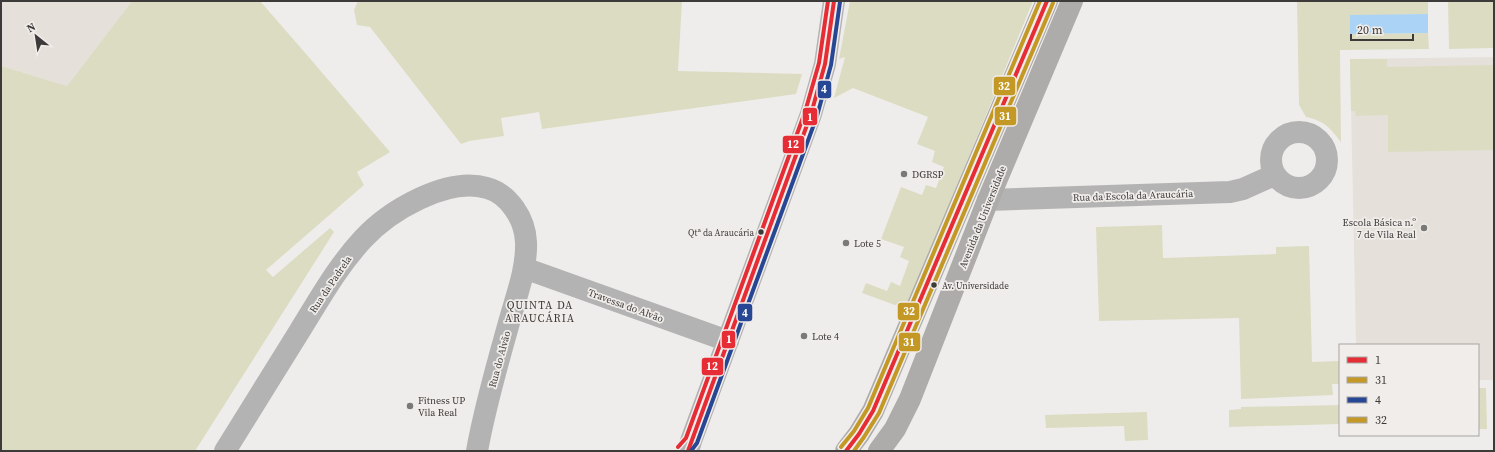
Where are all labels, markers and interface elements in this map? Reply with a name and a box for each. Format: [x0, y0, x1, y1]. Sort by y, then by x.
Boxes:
north arrow [16, 16, 56, 56]
scale bar [1351, 16, 1413, 42]
text: N [24, 19, 38, 36]
text: 20 m [1357, 22, 1383, 38]
line badge: 32 [993, 76, 1016, 96]
text: 32 [998, 79, 1010, 94]
line badge: 4 [817, 80, 832, 99]
text: 4 [821, 82, 827, 97]
line badge: 31 [994, 106, 1017, 126]
line badge: 1 [802, 107, 818, 126]
text: 31 [999, 109, 1011, 124]
text: 1 [807, 110, 813, 125]
line badge: 12 [782, 135, 805, 154]
text: 12 [787, 137, 799, 152]
street label: Avenida da Universidade [956, 164, 1009, 270]
place label: DGRSP [912, 168, 943, 181]
marker: DGRSP [899, 169, 909, 179]
street label: Rua da Escola da Araucária [1073, 187, 1194, 204]
place label: Escola Básica n.º 7 de Vila Real [1343, 216, 1416, 241]
marker: Escola Básica n.º 7 de Vila Real [1419, 223, 1429, 233]
place label: Qtª da Araucária [688, 227, 754, 239]
marker: Qtª da Araucária [756, 227, 766, 237]
place label: Lote 5 [854, 237, 881, 250]
marker: Lote 5 [841, 238, 851, 248]
street label: Rua da Padrela [306, 252, 355, 315]
marker: Av. Universidade [929, 280, 939, 290]
place label: Av. Universidade [942, 280, 1009, 292]
street label: Travessa do Alvão [586, 286, 666, 325]
district label: QUINTA DA ARAUCÁRIA [505, 298, 575, 326]
line badge: 32 [897, 302, 920, 321]
line badge: 4 [737, 303, 753, 322]
text: 32 [903, 304, 915, 319]
text: 4 [742, 306, 748, 321]
street label: Rua do Alvão [486, 329, 513, 389]
line badge: 1 [721, 330, 736, 349]
place label: Lote 4 [812, 330, 839, 343]
marker: Lote 4 [799, 331, 809, 341]
text: 1 [726, 332, 732, 347]
line badge: 31 [898, 332, 921, 352]
text: 31 [903, 335, 915, 350]
legend [1339, 344, 1479, 436]
text: 1 [1375, 352, 1381, 368]
line badge: 12 [701, 357, 724, 376]
text: 12 [706, 359, 718, 374]
text: 31 [1375, 372, 1387, 388]
text: 4 [1375, 392, 1381, 408]
place label: Fitness UP Vila Real [418, 394, 465, 419]
marker: Fitness UP Vila Real [405, 401, 415, 411]
text: 32 [1375, 412, 1387, 428]

